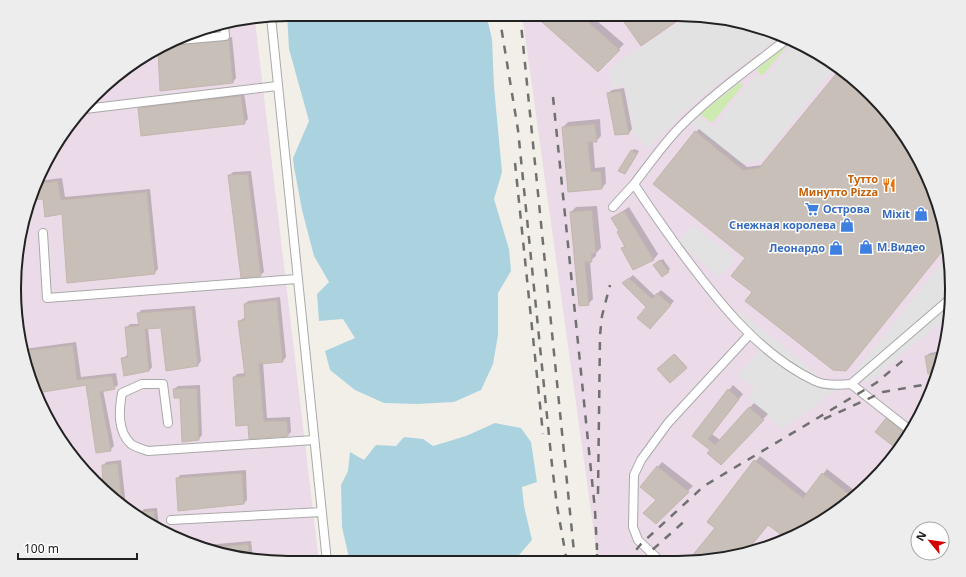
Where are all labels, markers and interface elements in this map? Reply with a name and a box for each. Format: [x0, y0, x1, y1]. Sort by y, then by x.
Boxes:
place label: Тутто Минутто Pizza [798, 171, 878, 199]
restaurant icon: Тутто Минутто Pizza [881, 177, 897, 193]
supermarket icon: Острова [804, 201, 820, 217]
place label: Острова [823, 201, 870, 216]
place label: Mixit [882, 206, 910, 221]
shop icon: Mixit [913, 206, 929, 222]
place label: Снежная королева [729, 217, 836, 232]
shop icon: Снежная королева [839, 217, 855, 233]
shop icon: М.Видео [858, 239, 874, 255]
place label: М.Видео [877, 239, 926, 254]
place label: Леонардо [769, 240, 825, 255]
shop icon: Леонардо [828, 240, 844, 256]
north arrow [910, 521, 950, 561]
text: N [912, 528, 930, 543]
scale bar [18, 535, 137, 561]
text: 100 m [24, 540, 59, 557]

